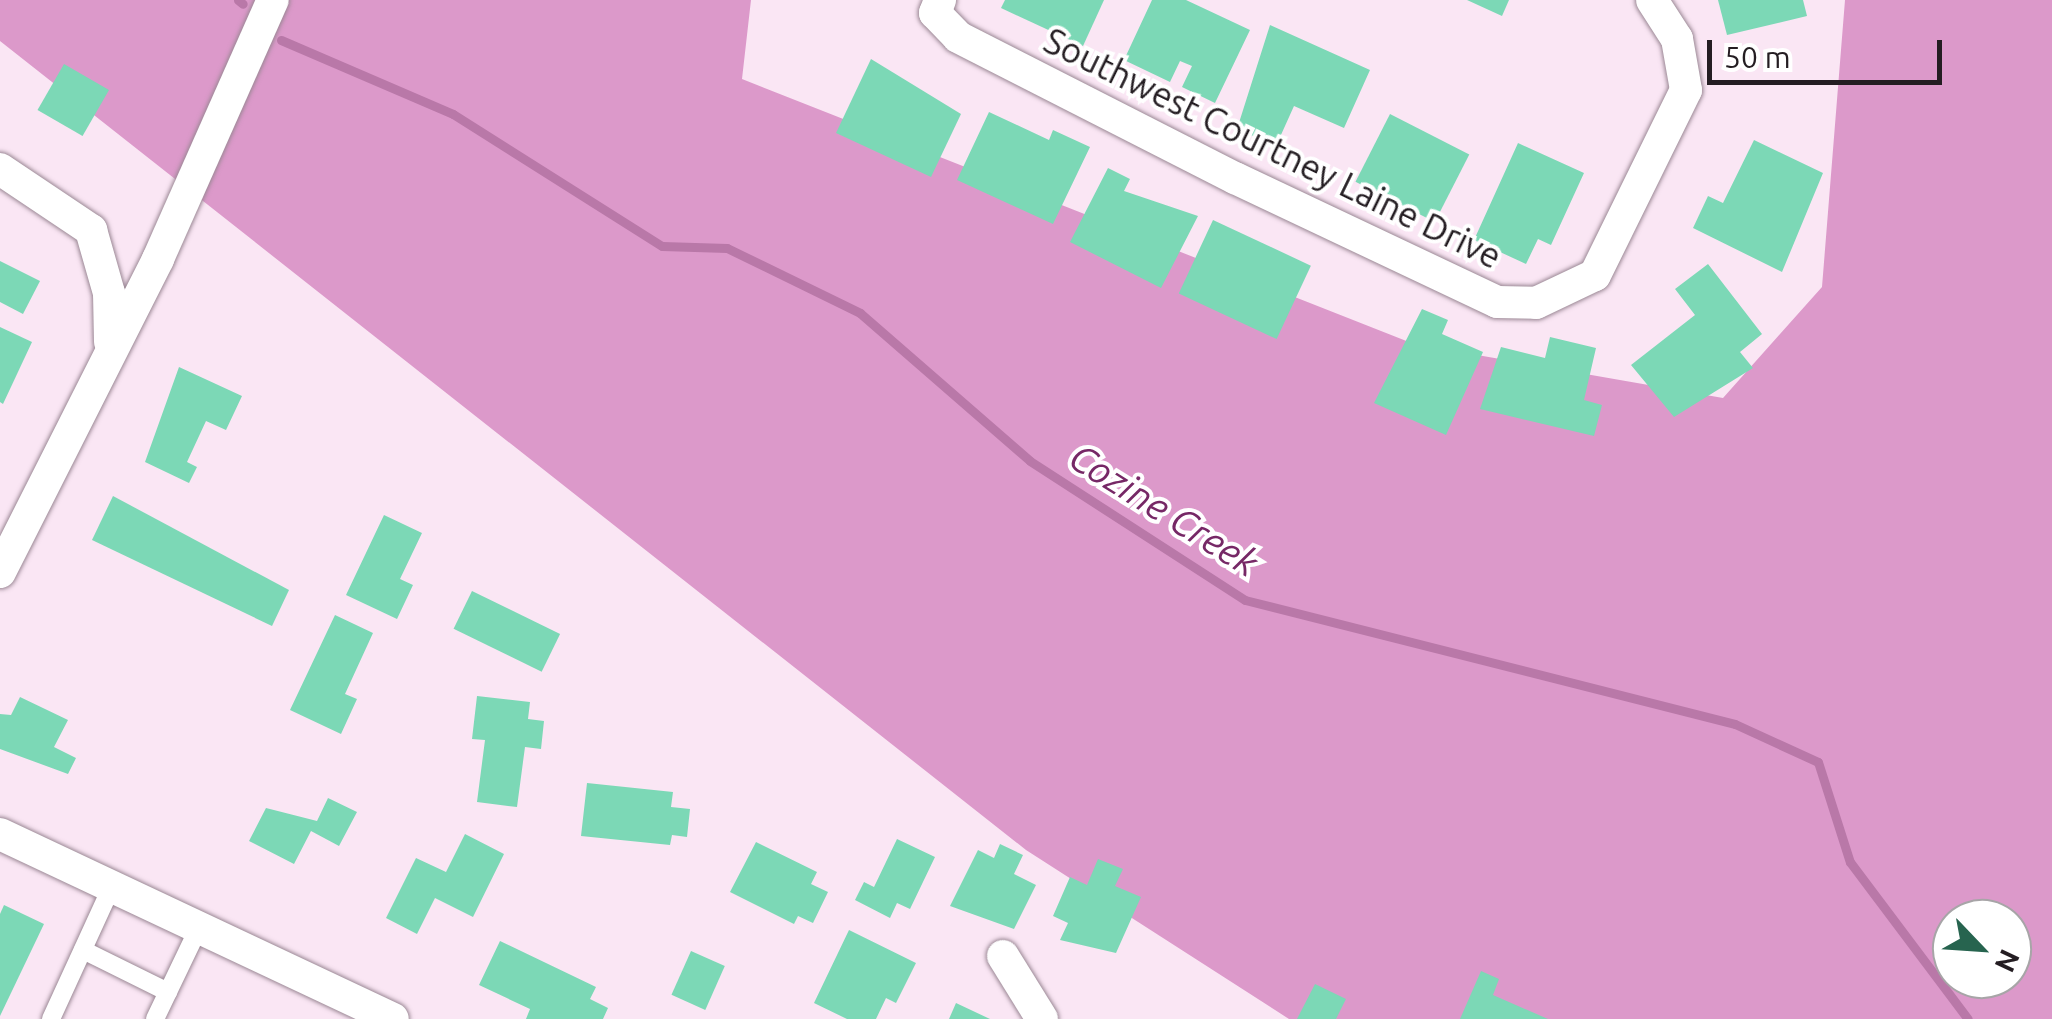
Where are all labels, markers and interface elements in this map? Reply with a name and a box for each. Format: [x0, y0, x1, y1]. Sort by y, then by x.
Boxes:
street label: Southwest Courtney Laine Drive [1038, 19, 1508, 277]
scale bar [1712, 20, 1947, 82]
text: 50 m [1724, 40, 1791, 74]
water label: Cozine Creek [1061, 434, 1267, 586]
north arrow [1932, 899, 2032, 999]
text: N [1989, 945, 2026, 977]

